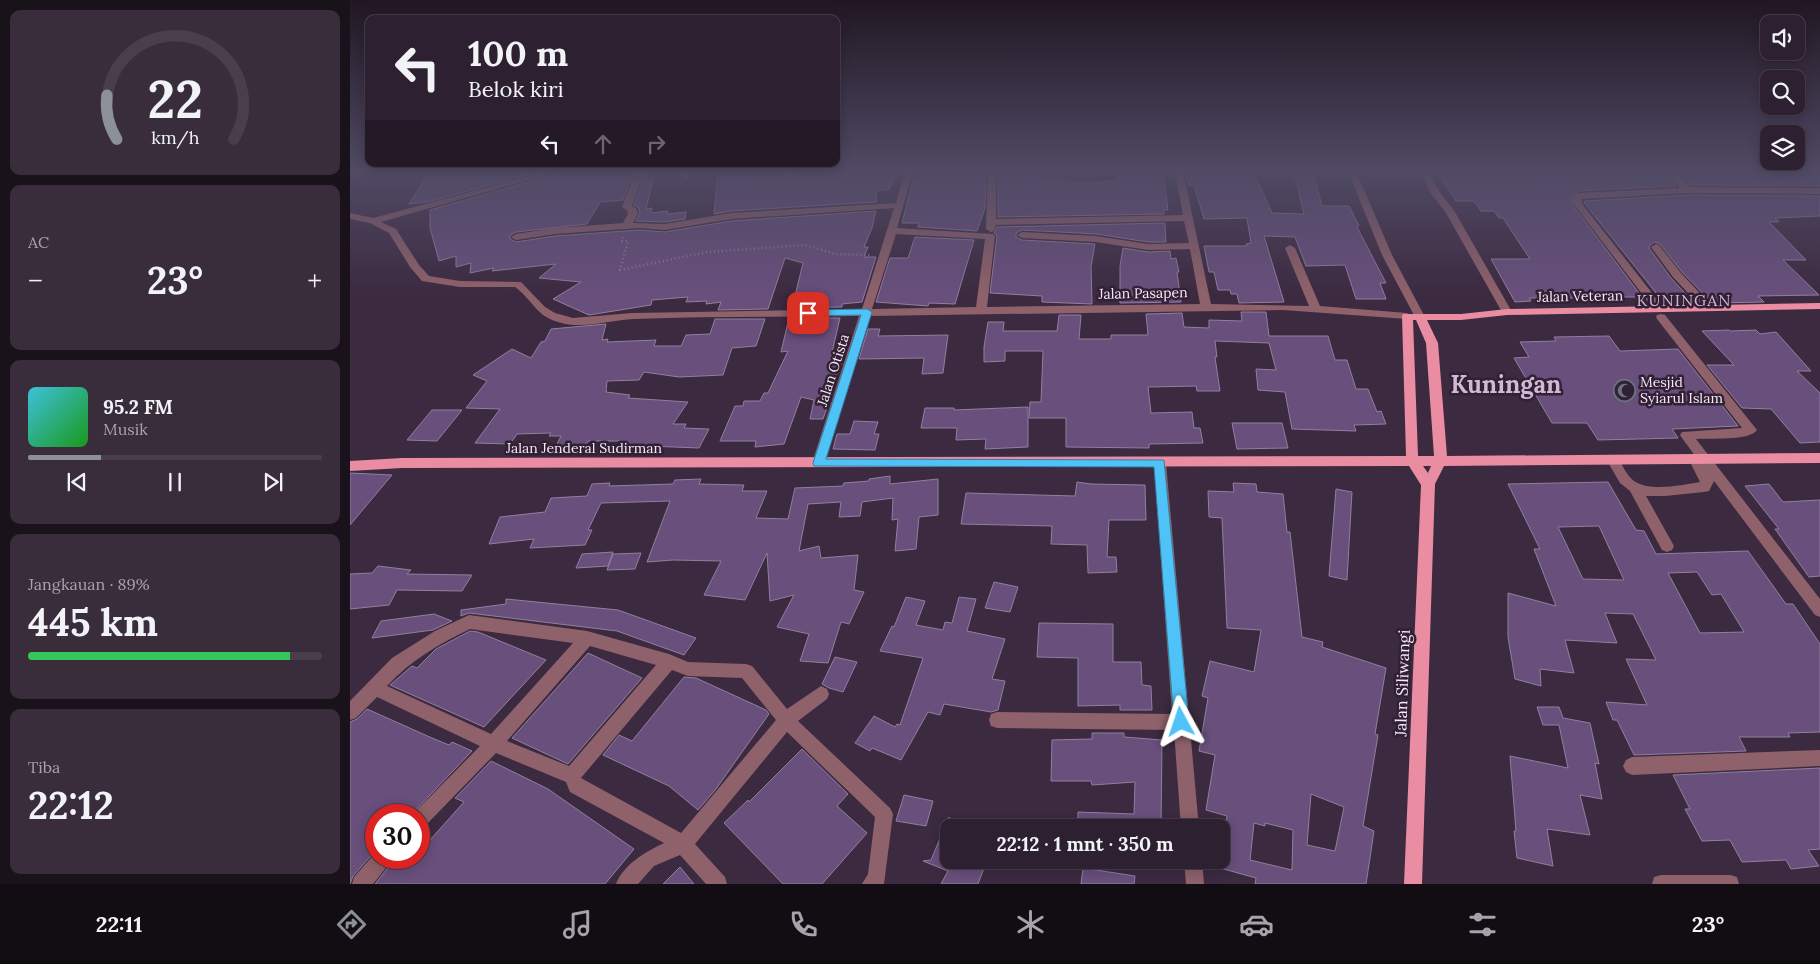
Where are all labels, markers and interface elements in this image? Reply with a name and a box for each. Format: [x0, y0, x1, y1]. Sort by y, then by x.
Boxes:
map controls [1760, 15, 1805, 170]
button: sound [1760, 15, 1805, 60]
text: 100 m [468, 31, 568, 76]
icon: left [385, 35, 450, 100]
text: 22 [147, 66, 203, 132]
button: search [1760, 70, 1805, 115]
text: Belok kiri [468, 75, 564, 103]
button: layers [1760, 125, 1805, 170]
text: km/h [151, 126, 199, 149]
icon: left [536, 130, 564, 158]
icon: ahead [589, 130, 617, 158]
icon: right [642, 130, 670, 158]
text: AC [28, 232, 49, 252]
text: 23° [147, 256, 203, 304]
text: − [28, 263, 43, 299]
text: + [307, 263, 322, 299]
street label: Jalan Pasapen [1097, 283, 1188, 303]
street label: Jalan Veteran [1536, 286, 1624, 306]
district label: KUNINGAN [1636, 290, 1732, 310]
pin [787, 292, 829, 334]
icon: arrive [794, 299, 822, 327]
street label: Jalan Otista [813, 332, 853, 409]
district label: Kuningan [1451, 369, 1561, 400]
place label: Mesjid Syiarul Islam [1640, 373, 1723, 407]
mosque icon: Mesjid Syiarul Islam [1612, 378, 1636, 402]
text: 95.2 FM [103, 395, 173, 419]
text: Musik [103, 419, 148, 439]
street label: Jalan Jenderal Sudirman [505, 439, 662, 457]
icon: previous [63, 468, 91, 496]
icon: pause [161, 468, 189, 496]
icon: next [259, 468, 287, 496]
text: Jangkauan · 89% [28, 574, 150, 594]
text: 445 km [28, 598, 158, 646]
street label: Jalan Siliwangi [1390, 629, 1414, 738]
position arrow [1154, 695, 1206, 747]
text: Tiba [28, 757, 60, 777]
text: 22:12 [28, 781, 114, 829]
speed limit sign: 30 [365, 804, 430, 869]
text: 22:12 · 1 mnt · 350 m [997, 832, 1173, 856]
icon: directions [334, 907, 369, 942]
icon: music [560, 907, 595, 942]
icon: phone [786, 907, 821, 942]
icon: climate [1013, 907, 1048, 942]
icon: car [1239, 907, 1274, 942]
icon: filters [1465, 907, 1500, 942]
text: 22:11 [96, 910, 142, 938]
text: 23° [1692, 910, 1724, 938]

